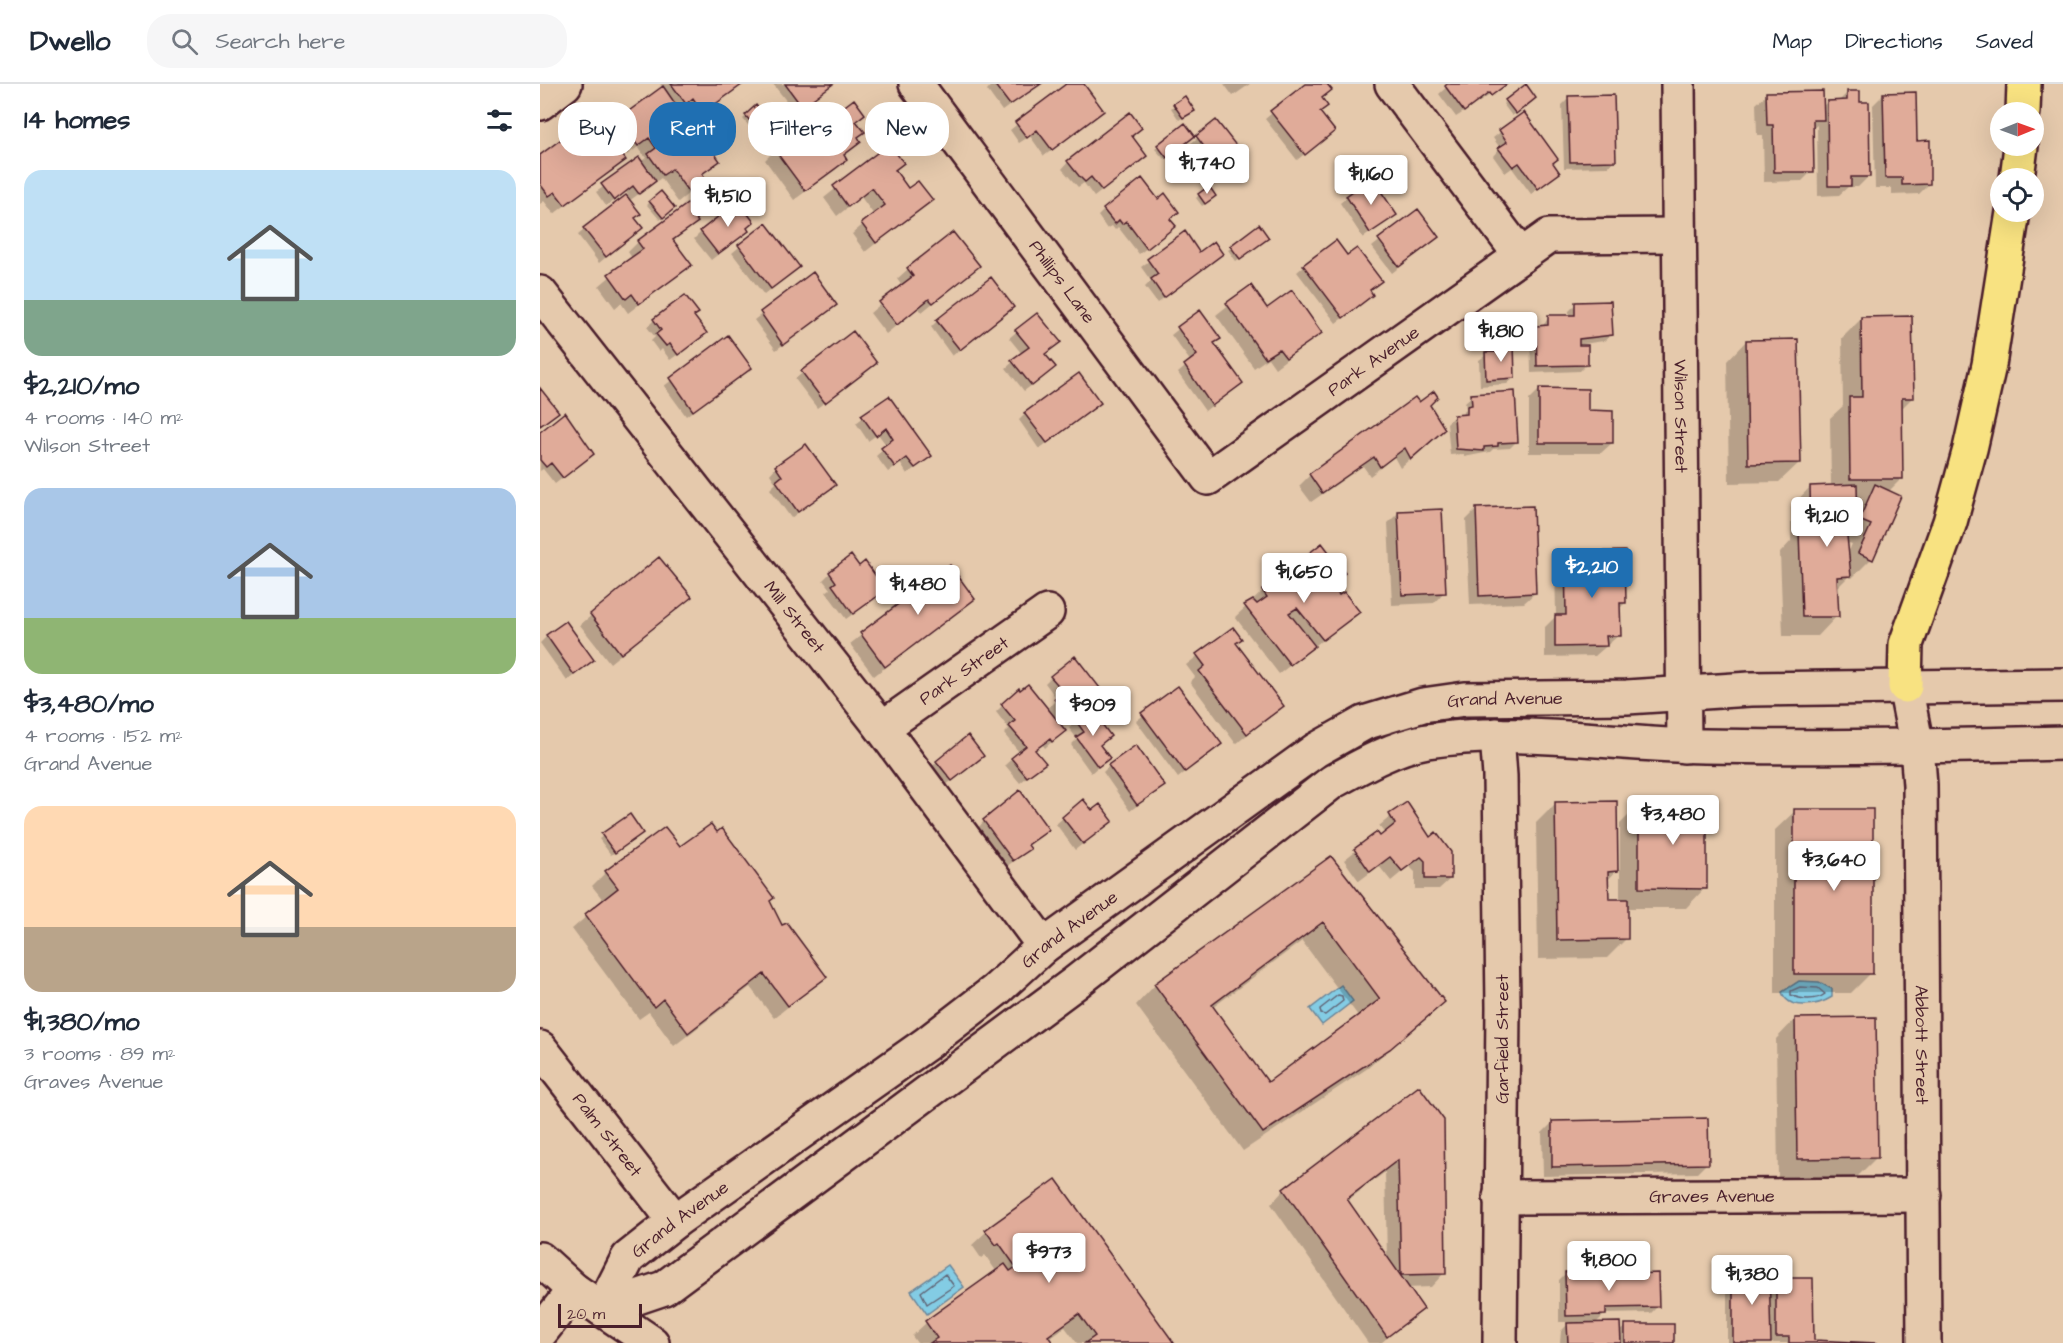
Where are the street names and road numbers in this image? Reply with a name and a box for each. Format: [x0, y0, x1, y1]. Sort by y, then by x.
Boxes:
street label: Phillips Lane [1023, 235, 1102, 329]
street label: Park Avenue [1322, 319, 1424, 402]
street label: Wilson Street [1668, 359, 1694, 474]
street label: Mill Street [758, 575, 832, 659]
street label: Park Street [914, 630, 1014, 711]
street label: Grand Avenue [1445, 685, 1563, 714]
street label: Grand Avenue [1015, 884, 1123, 974]
street label: Garfield Street [1490, 974, 1515, 1104]
street label: Abbott Street [1909, 985, 1935, 1105]
street label: Palm Street [567, 1087, 649, 1183]
street label: Grand Avenue [626, 1174, 734, 1264]
street label: Graves Avenue [1649, 1183, 1775, 1209]

